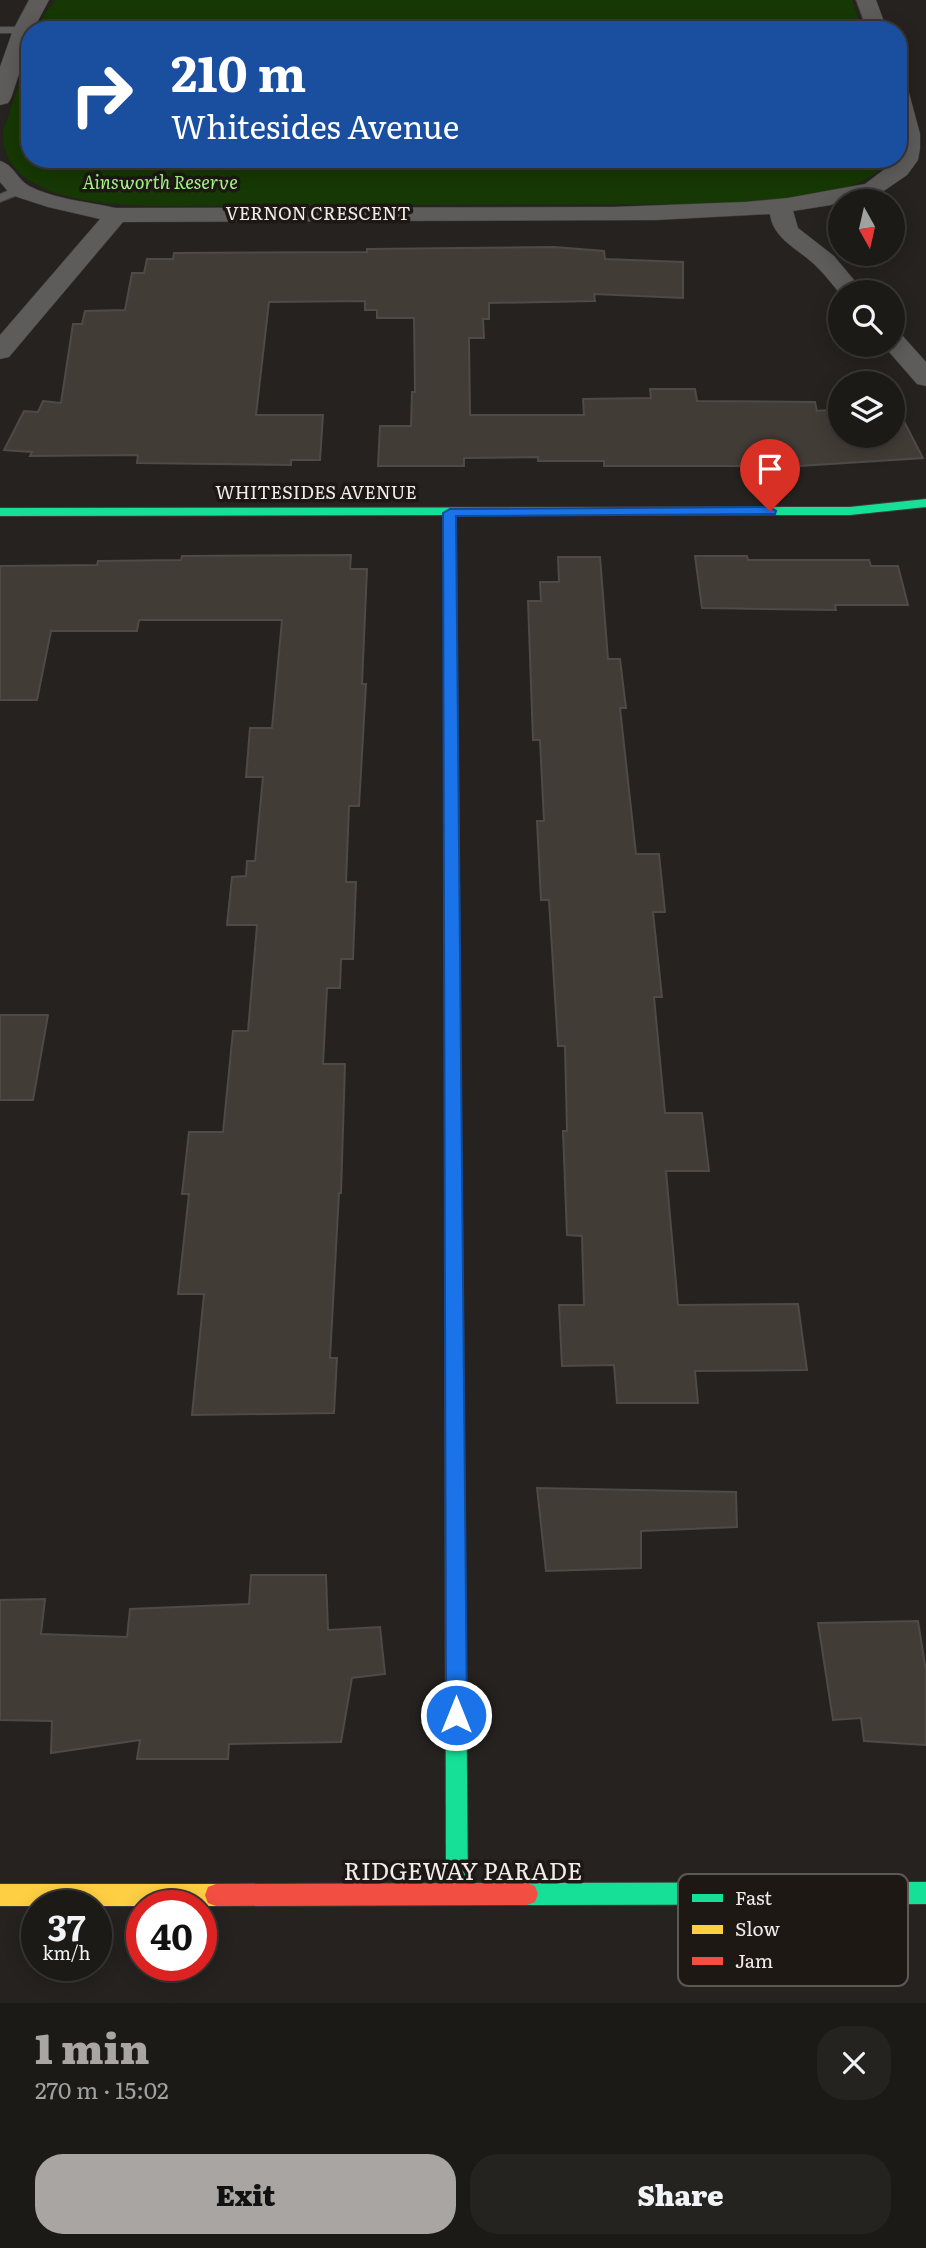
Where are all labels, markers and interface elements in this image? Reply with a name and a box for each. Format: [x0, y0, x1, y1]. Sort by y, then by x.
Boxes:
text: 210 m [171, 34, 306, 107]
icon: right [56, 49, 147, 140]
text: Whitesides Avenue [171, 101, 459, 149]
park label: Ainsworth Reserve [82, 168, 238, 195]
north arrow [828, 189, 905, 266]
map controls [828, 189, 905, 448]
street label: VERNON CRESCENT [225, 199, 411, 226]
button: search [828, 280, 905, 357]
button: layers [828, 371, 905, 448]
pin [740, 439, 800, 511]
icon: arrive [751, 450, 789, 488]
street label: WHITESIDES AVENUE [215, 478, 417, 505]
position arrow [419, 1678, 493, 1752]
street label: RIDGEWAY PARADE [344, 1852, 582, 1887]
legend [678, 1874, 908, 1986]
text: Fast [735, 1883, 772, 1911]
speed limit sign: 40 [126, 1890, 217, 1981]
text: 37 [48, 1900, 85, 1952]
text: Slow [735, 1914, 780, 1942]
text: km/h [43, 1939, 90, 1966]
text: Jam [735, 1946, 773, 1974]
text: 1 min [35, 2015, 150, 2077]
button: close [817, 2026, 891, 2100]
text: 270 m · 15:02 [35, 2072, 169, 2106]
button: Exit [35, 2154, 456, 2234]
button: Share [470, 2154, 891, 2234]

